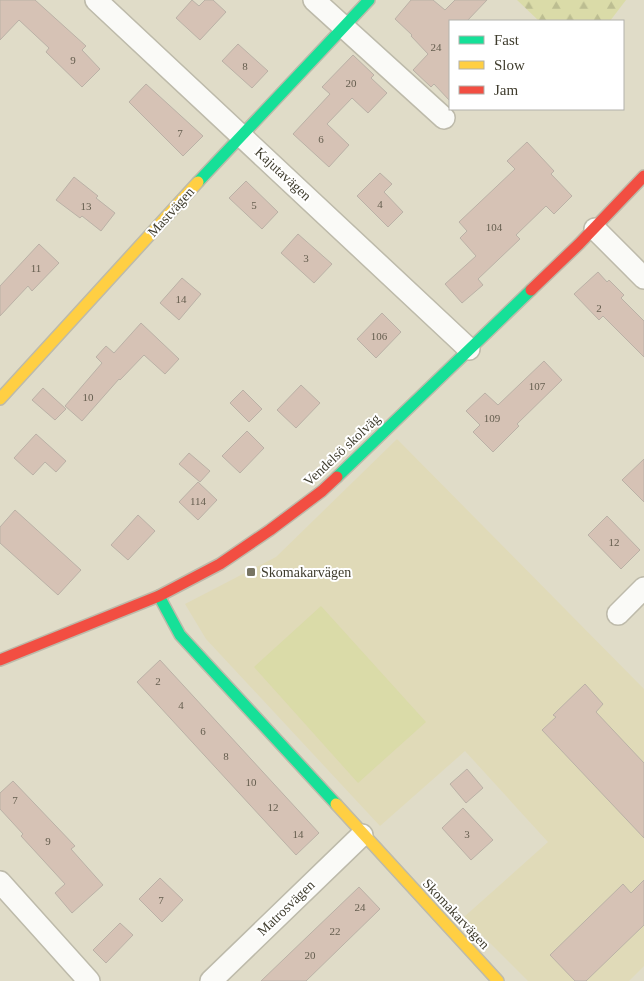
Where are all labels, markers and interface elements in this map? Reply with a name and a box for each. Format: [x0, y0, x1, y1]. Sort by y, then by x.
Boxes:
legend [449, 20, 624, 110]
text: Fast [494, 32, 520, 48]
house number: 24 [431, 41, 442, 53]
house number: 9 [70, 54, 76, 66]
text: Slow [494, 57, 525, 73]
house number: 8 [242, 60, 248, 72]
house number: 20 [346, 77, 357, 89]
text: Jam [494, 82, 518, 98]
house number: 7 [177, 127, 183, 139]
house number: 6 [318, 133, 324, 145]
street label: Kajutavägen [252, 144, 314, 204]
street label: Mastvägen [145, 184, 197, 240]
house number: 4 [377, 198, 383, 210]
house number: 5 [251, 199, 257, 211]
house number: 13 [81, 200, 92, 212]
house number: 104 [486, 221, 503, 233]
house number: 3 [303, 252, 309, 264]
house number: 11 [31, 262, 41, 274]
house number: 14 [176, 293, 187, 305]
house number: 2 [596, 302, 602, 314]
house number: 106 [371, 330, 388, 342]
house number: 107 [529, 380, 546, 392]
house number: 10 [83, 391, 94, 403]
street label: Vendelsö skolväg [301, 411, 383, 489]
house number: 109 [484, 412, 501, 424]
house number: 114 [190, 495, 207, 507]
house number: 12 [609, 536, 620, 548]
place label: Skomakarvägen [261, 565, 351, 580]
marker: Skomakarvägen [245, 566, 257, 578]
house number: 2 [155, 675, 161, 687]
house number: 4 [178, 699, 184, 711]
house number: 6 [200, 725, 206, 737]
house number: 8 [223, 750, 229, 762]
house number: 10 [246, 776, 257, 788]
house number: 7 [12, 794, 18, 806]
house number: 12 [268, 801, 279, 813]
house number: 14 [293, 828, 304, 840]
house number: 3 [464, 828, 470, 840]
house number: 9 [45, 835, 51, 847]
street label: Skomakarvägen [420, 876, 492, 952]
street label: Matrosvägen [255, 877, 317, 939]
house number: 7 [158, 894, 164, 906]
house number: 24 [355, 901, 366, 913]
house number: 22 [330, 925, 341, 937]
house number: 20 [305, 949, 316, 961]

